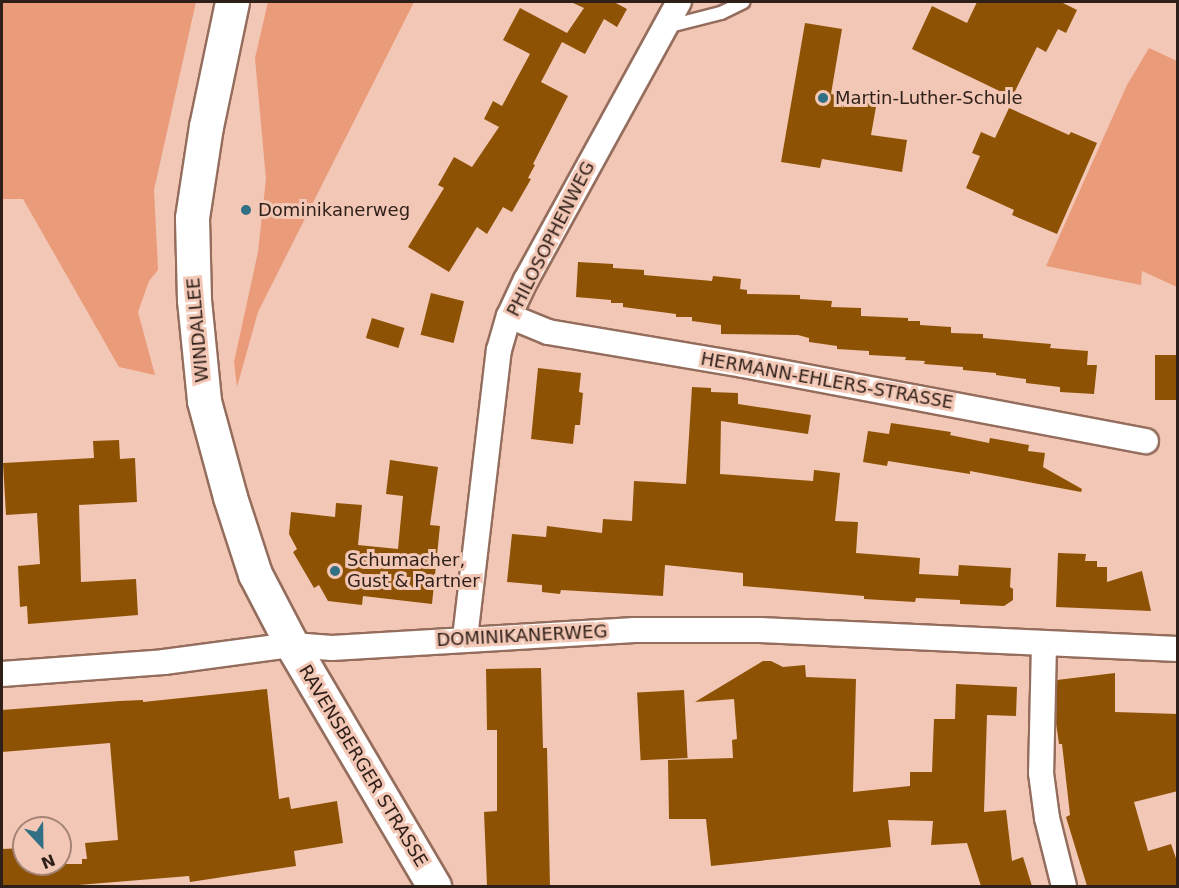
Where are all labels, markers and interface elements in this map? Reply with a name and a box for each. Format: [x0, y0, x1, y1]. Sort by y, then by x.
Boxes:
place label: Martin-Luther-Schule [835, 87, 1023, 109]
marker: Martin-Luther-Schule [816, 91, 830, 105]
street label: PHILOSOPHENWEG [503, 158, 599, 320]
place label: Dominikanerweg [258, 199, 410, 221]
marker: Dominikanerweg [239, 203, 253, 217]
street label: WINDALLEE [183, 277, 213, 383]
street label: HERMANN-EHLERS-STRASSE [699, 348, 955, 414]
place label: Schumacher, Gust & Partner [347, 550, 480, 592]
marker: Schumacher, Gust & Partner [328, 564, 342, 578]
street label: DOMINIKANERWEG [436, 621, 608, 651]
street label: RAVENSBERGER STRASSE [294, 661, 432, 871]
north arrow [12, 816, 72, 876]
text: N [38, 850, 58, 873]

